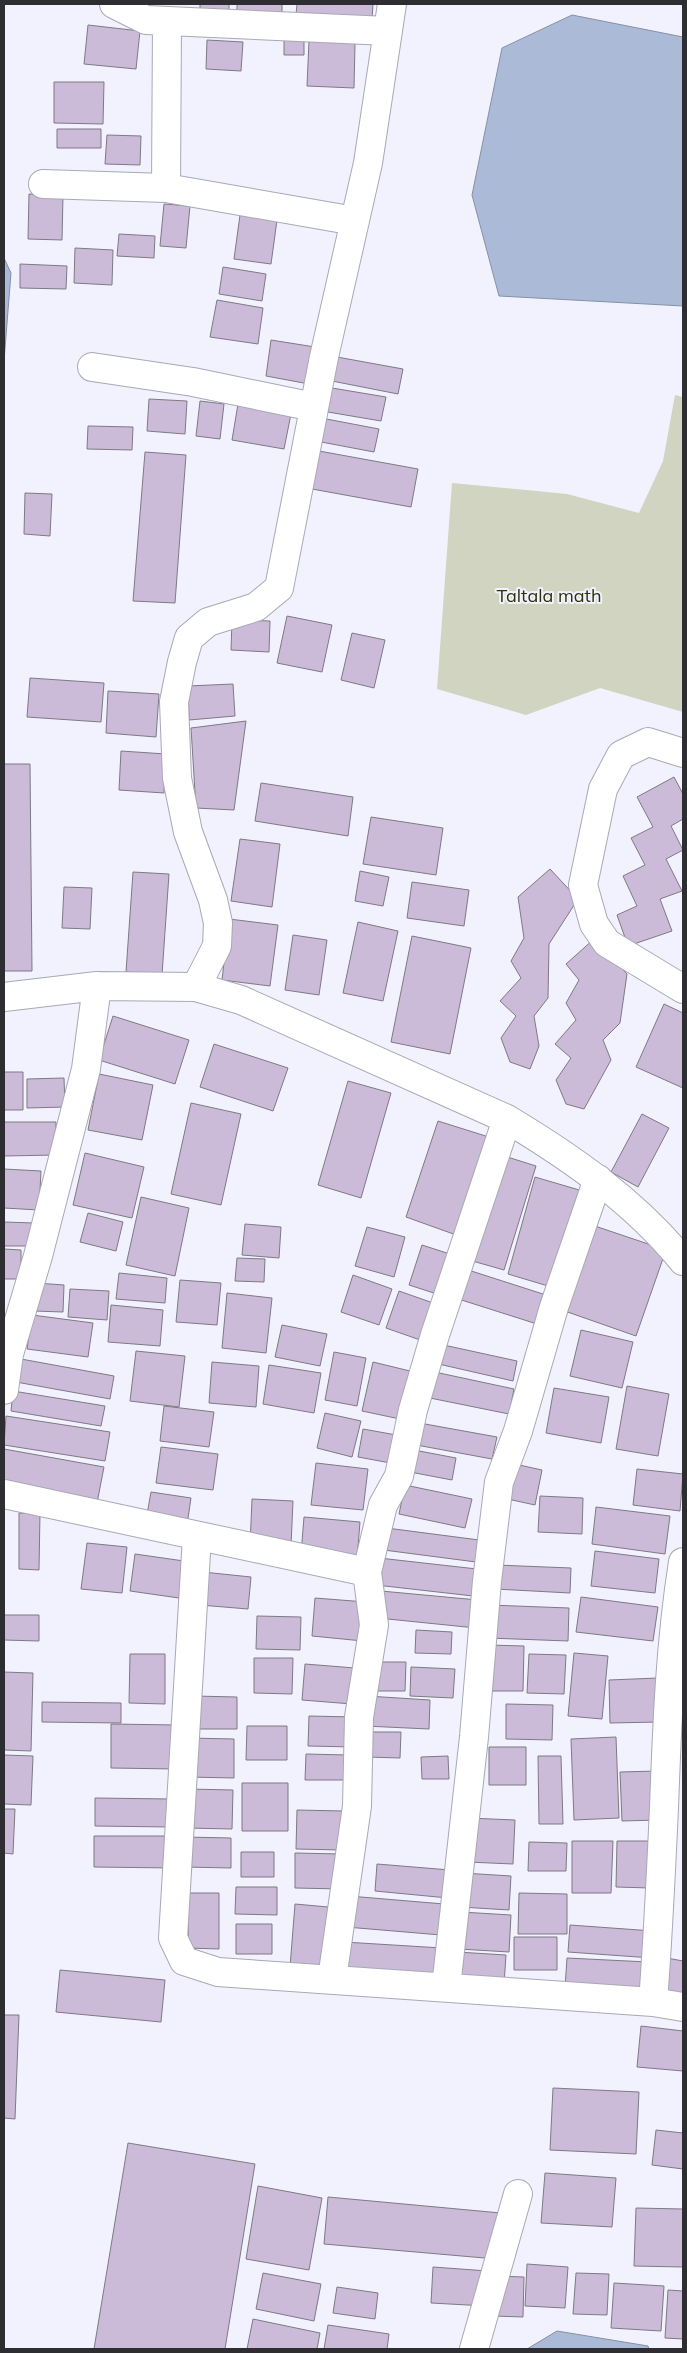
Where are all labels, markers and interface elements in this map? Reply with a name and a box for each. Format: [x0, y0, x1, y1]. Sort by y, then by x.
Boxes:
park label: Taltala math [497, 584, 601, 607]

